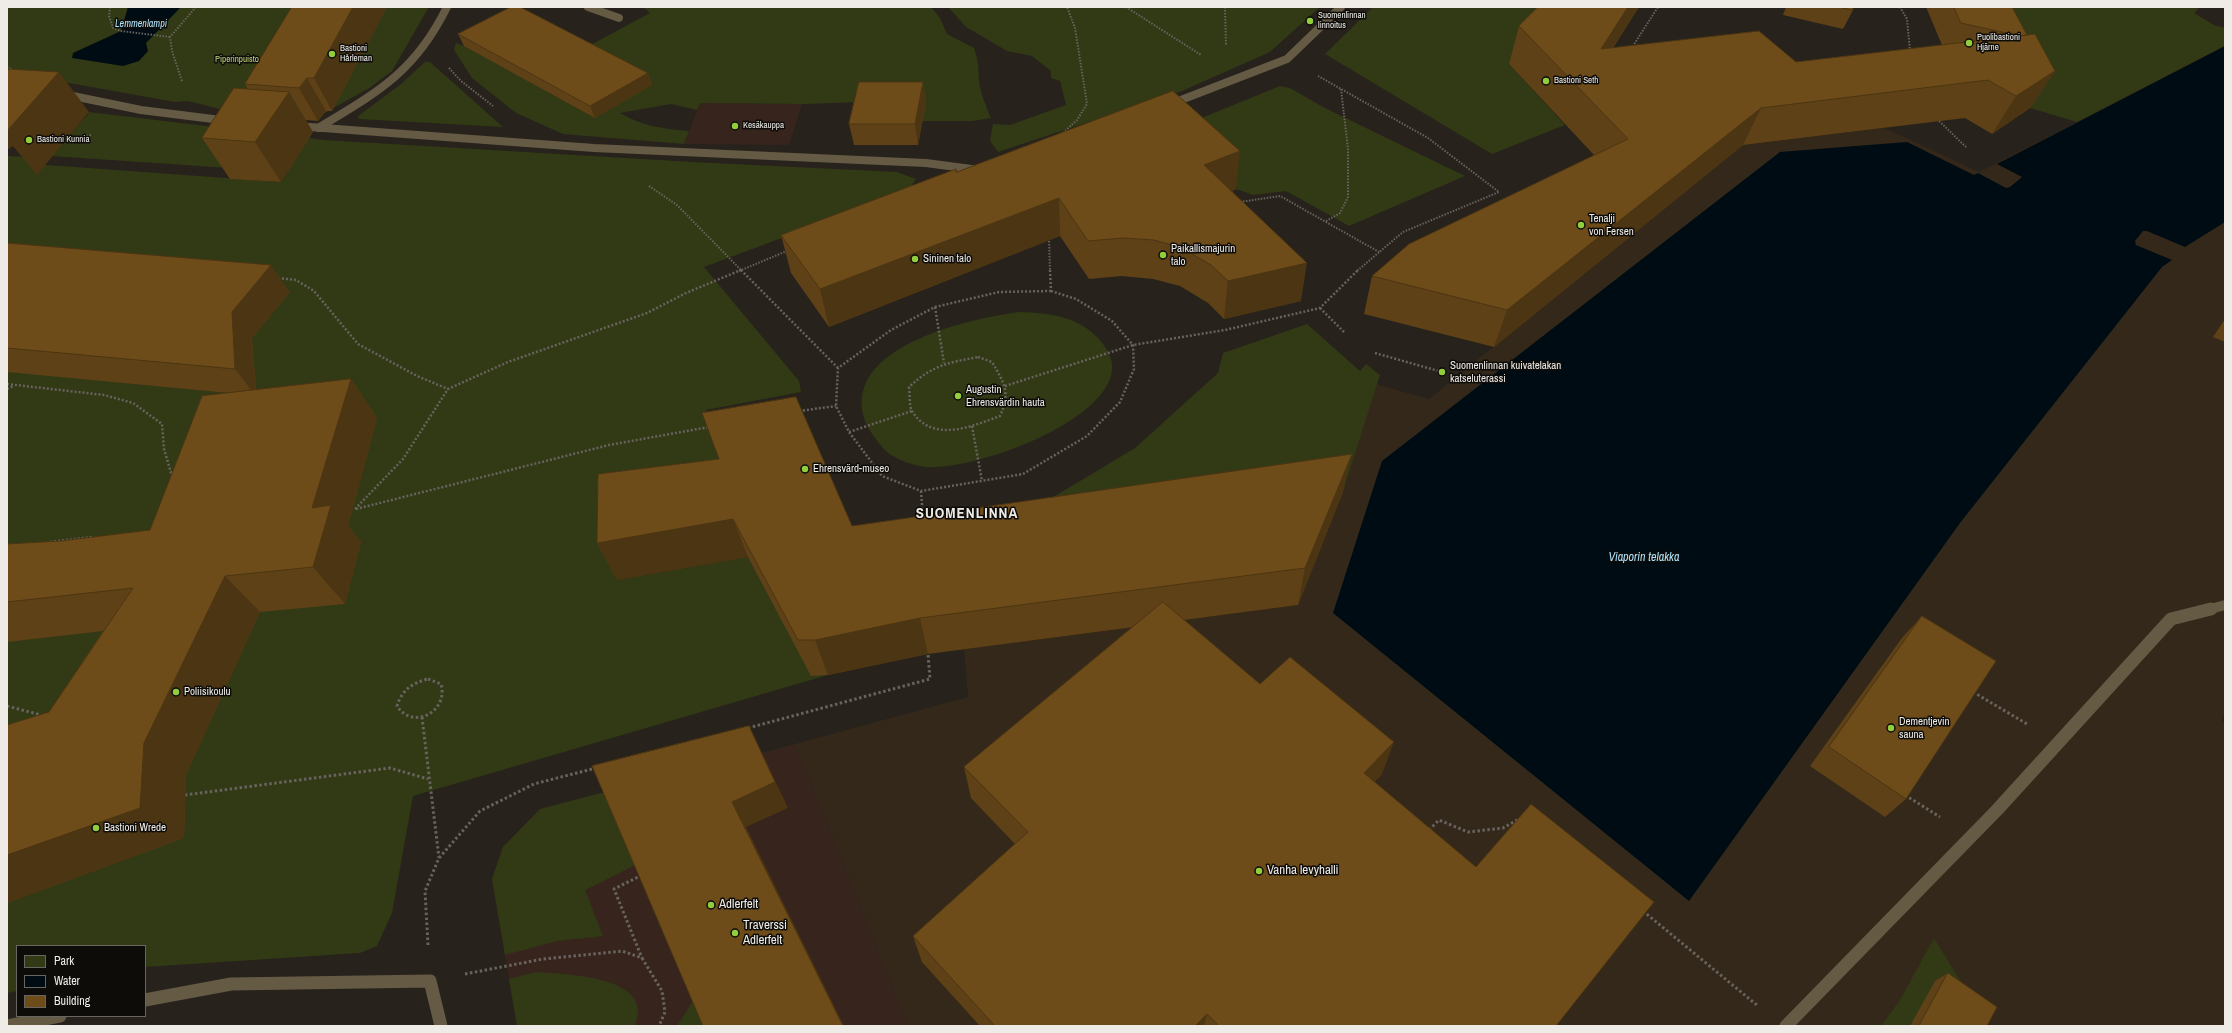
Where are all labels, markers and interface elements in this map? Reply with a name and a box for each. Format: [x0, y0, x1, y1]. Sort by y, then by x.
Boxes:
place label: Suomenlinnan linnoitus [1318, 11, 1366, 32]
marker: Suomenlinnan linnoitus [1305, 16, 1315, 26]
water label: Lemmenlampi [115, 18, 167, 30]
place label: Puolibastioni Hjärne [1977, 33, 2020, 54]
marker: Puolibastioni Hjärne [1964, 38, 1974, 48]
place label: Bastioni Hårleman [340, 44, 372, 65]
marker: Bastioni Hårleman [327, 49, 337, 59]
park label: Piperinpuisto [215, 55, 259, 65]
marker: Bastioni Seth [1541, 76, 1551, 86]
place label: Bastioni Seth [1554, 76, 1598, 86]
marker: Kesäkauppa [730, 121, 740, 131]
place label: Kesäkauppa [743, 121, 784, 131]
marker: Bastioni Kunnia [24, 135, 34, 145]
place label: Bastioni Kunnia [37, 135, 90, 145]
place label: Tenalji von Fersen [1589, 212, 1634, 238]
marker: Tenalji von Fersen [1576, 220, 1586, 230]
place label: Paikallismajurin talo [1171, 242, 1235, 268]
marker: Paikallismajurin talo [1158, 250, 1168, 260]
place label: Sininen talo [923, 252, 971, 266]
marker: Sininen talo [910, 254, 920, 264]
place label: Suomenlinnan kuivatelakan katseluterassi [1450, 359, 1561, 385]
marker: Suomenlinnan kuivatelakan katseluterassi [1437, 367, 1447, 377]
place label: Augustin Ehrensvärdin hauta [966, 383, 1045, 409]
marker: Augustin Ehrensvärdin hauta [953, 391, 963, 401]
place label: Ehrensvärd-museo [813, 462, 889, 476]
marker: Ehrensvärd-museo [800, 464, 810, 474]
district label: SUOMENLINNA [916, 505, 1018, 523]
water label: Viaporin telakka [1609, 551, 1679, 565]
place label: Poliisikoulu [184, 685, 231, 699]
marker: Poliisikoulu [171, 687, 181, 697]
place label: Dementjevin sauna [1899, 715, 1950, 741]
marker: Dementjevin sauna [1886, 723, 1896, 733]
place label: Bastioni Wrede [104, 821, 166, 835]
marker: Bastioni Wrede [91, 823, 101, 833]
place label: Vanha levyhalli [1267, 863, 1339, 879]
marker: Vanha levyhalli [1254, 866, 1264, 876]
place label: Adlerfelt [719, 897, 758, 913]
marker: Adlerfelt [706, 900, 716, 910]
place label: Traverssi Adlerfelt [743, 918, 787, 949]
marker: Traverssi Adlerfelt [730, 928, 740, 938]
legend [16, 945, 146, 1017]
text: Park [54, 953, 74, 969]
text: Water [54, 973, 80, 989]
text: Building [54, 993, 90, 1009]

